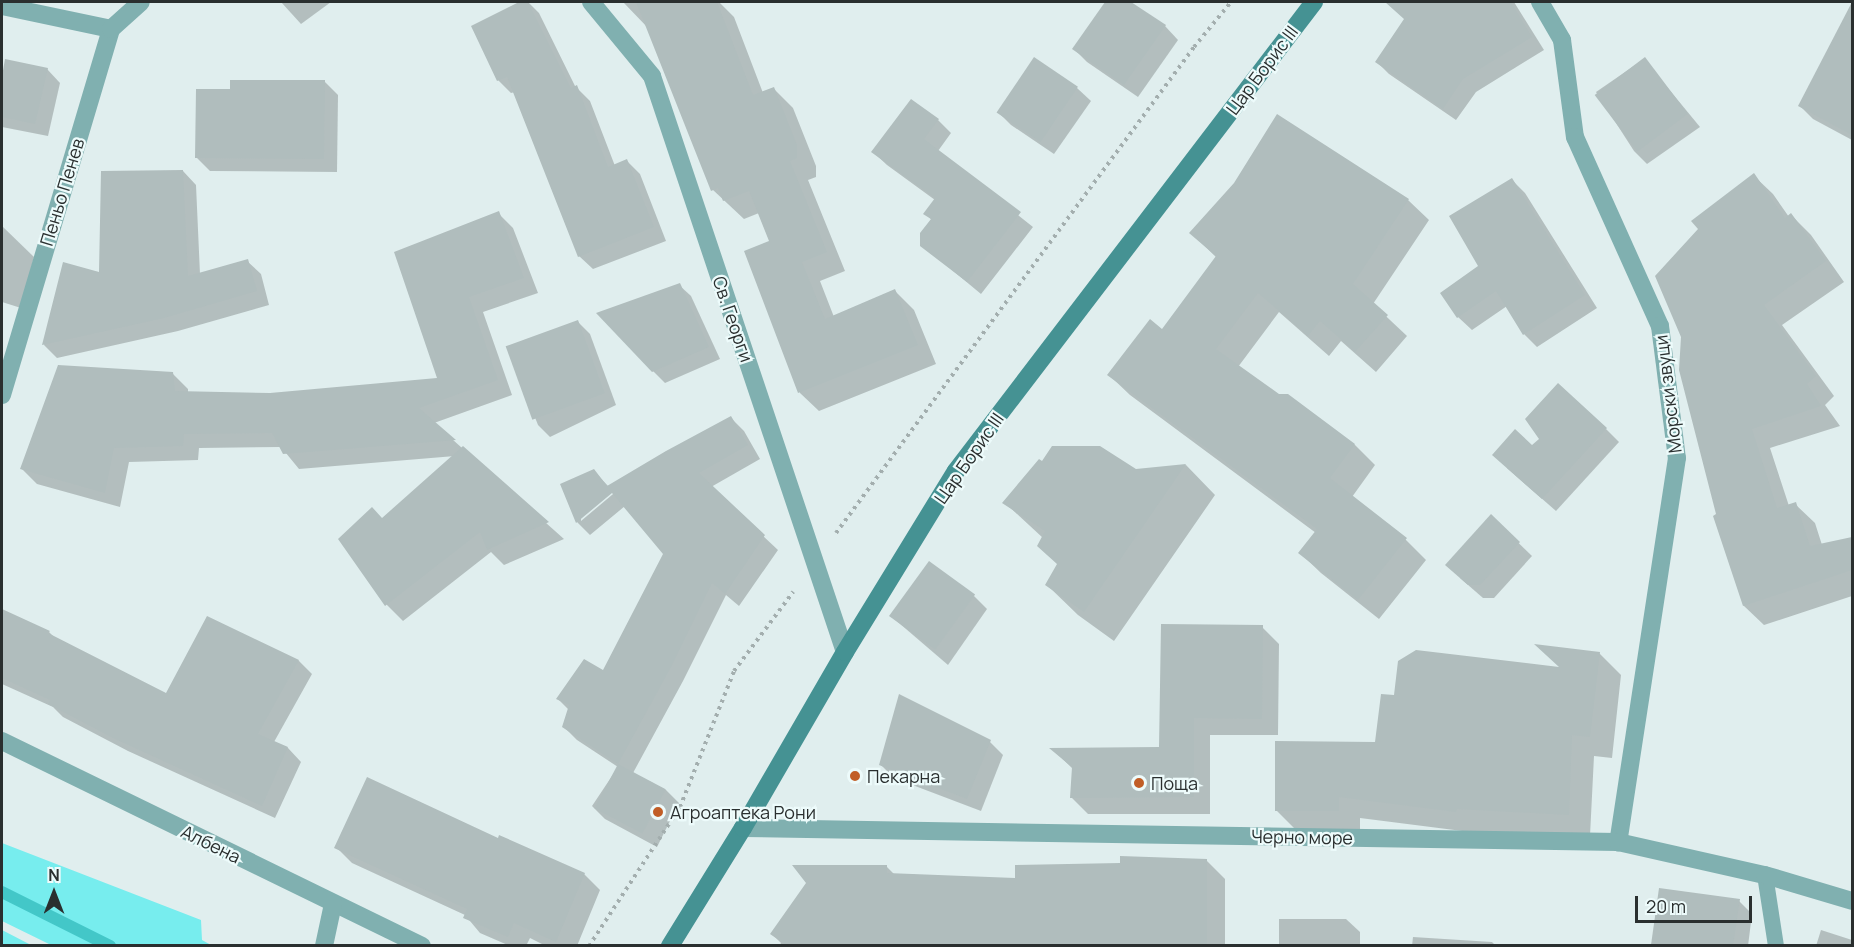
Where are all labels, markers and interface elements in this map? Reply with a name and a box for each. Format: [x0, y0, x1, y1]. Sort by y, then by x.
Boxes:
street label: Цар Борис III [1222, 21, 1302, 119]
street label: Пеньо Пенев [35, 136, 89, 248]
street label: Св. Георги [708, 273, 758, 365]
street label: Морски звуци [1650, 334, 1686, 454]
street label: Цар Борис III [930, 408, 1008, 508]
place label: Пекарна [867, 765, 940, 787]
marker: Пекарна [848, 769, 862, 783]
place label: Поща [1151, 772, 1198, 794]
marker: Поща [1132, 776, 1146, 790]
place label: Агроаптека Рони [670, 801, 816, 823]
marker: Агроаптека Рони [651, 805, 665, 819]
street label: Албена [178, 820, 244, 868]
street label: Черно море [1251, 825, 1353, 849]
north arrow [24, 863, 84, 923]
text: N [48, 864, 60, 886]
scale bar [1638, 884, 1755, 922]
text: 20 m [1646, 894, 1686, 918]

